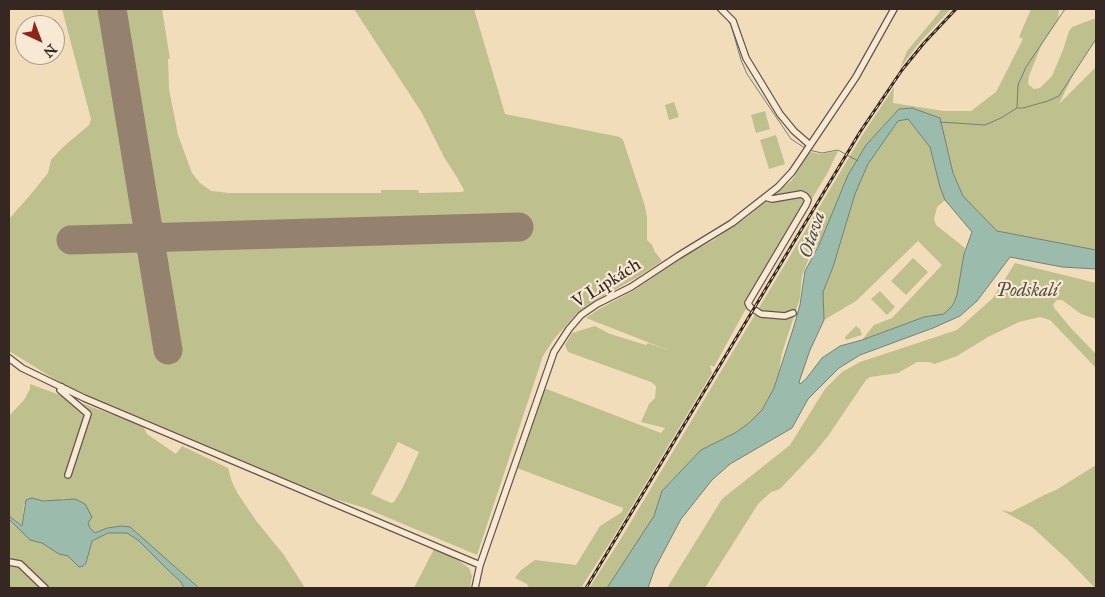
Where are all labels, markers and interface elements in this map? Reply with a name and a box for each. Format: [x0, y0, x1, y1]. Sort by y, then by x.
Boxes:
north arrow [15, 15, 65, 65]
text: N [40, 40, 60, 61]
water label: Otava [795, 209, 831, 261]
street label: V Lipkách [569, 254, 645, 314]
park label: Podskalí [996, 281, 1058, 303]

